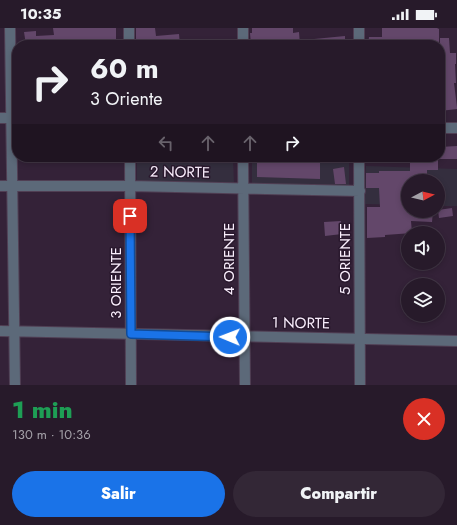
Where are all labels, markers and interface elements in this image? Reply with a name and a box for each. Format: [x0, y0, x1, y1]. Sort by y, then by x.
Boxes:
text: 10:35 [20, 3, 61, 25]
text: 60 m [90, 48, 159, 89]
icon: right [24, 56, 76, 108]
text: 3 Oriente [90, 86, 163, 112]
icon: left [155, 132, 177, 154]
icon: ahead [197, 132, 219, 154]
icon: ahead [239, 132, 261, 154]
icon: right [281, 132, 303, 154]
street label: 2 NORTE [150, 160, 210, 184]
north arrow [401, 174, 445, 218]
map controls [401, 174, 445, 322]
pin [113, 199, 147, 233]
icon: arrive [119, 205, 141, 227]
street label: 4 ORIENTE [218, 223, 240, 295]
street label: 5 ORIENTE [334, 223, 356, 295]
button: sound [401, 226, 445, 270]
street label: 3 ORIENTE [105, 247, 127, 319]
button: layers [401, 278, 445, 322]
street label: 1 NORTE [272, 311, 330, 335]
position arrow [209, 316, 251, 358]
text: 1 min [12, 392, 73, 427]
button: close [403, 398, 445, 440]
text: 130 m · 10:36 [12, 425, 91, 444]
button: Salir [12, 471, 225, 517]
button: Compartir [233, 471, 445, 517]

